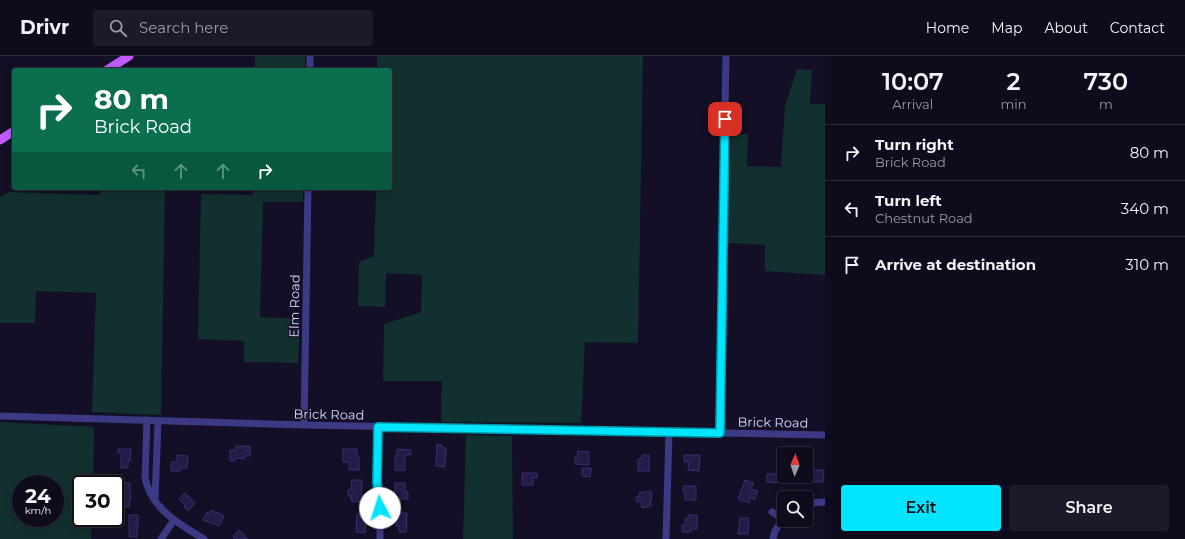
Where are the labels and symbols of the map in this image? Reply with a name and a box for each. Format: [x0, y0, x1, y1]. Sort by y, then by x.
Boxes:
pin [708, 102, 742, 136]
street label: Elm Road [285, 274, 303, 338]
street label: Brick Road [293, 405, 365, 423]
street label: Brick Road [737, 413, 809, 431]
north arrow [777, 447, 813, 483]
speed limit sign: 30 [72, 475, 124, 527]
position arrow [359, 487, 401, 529]

